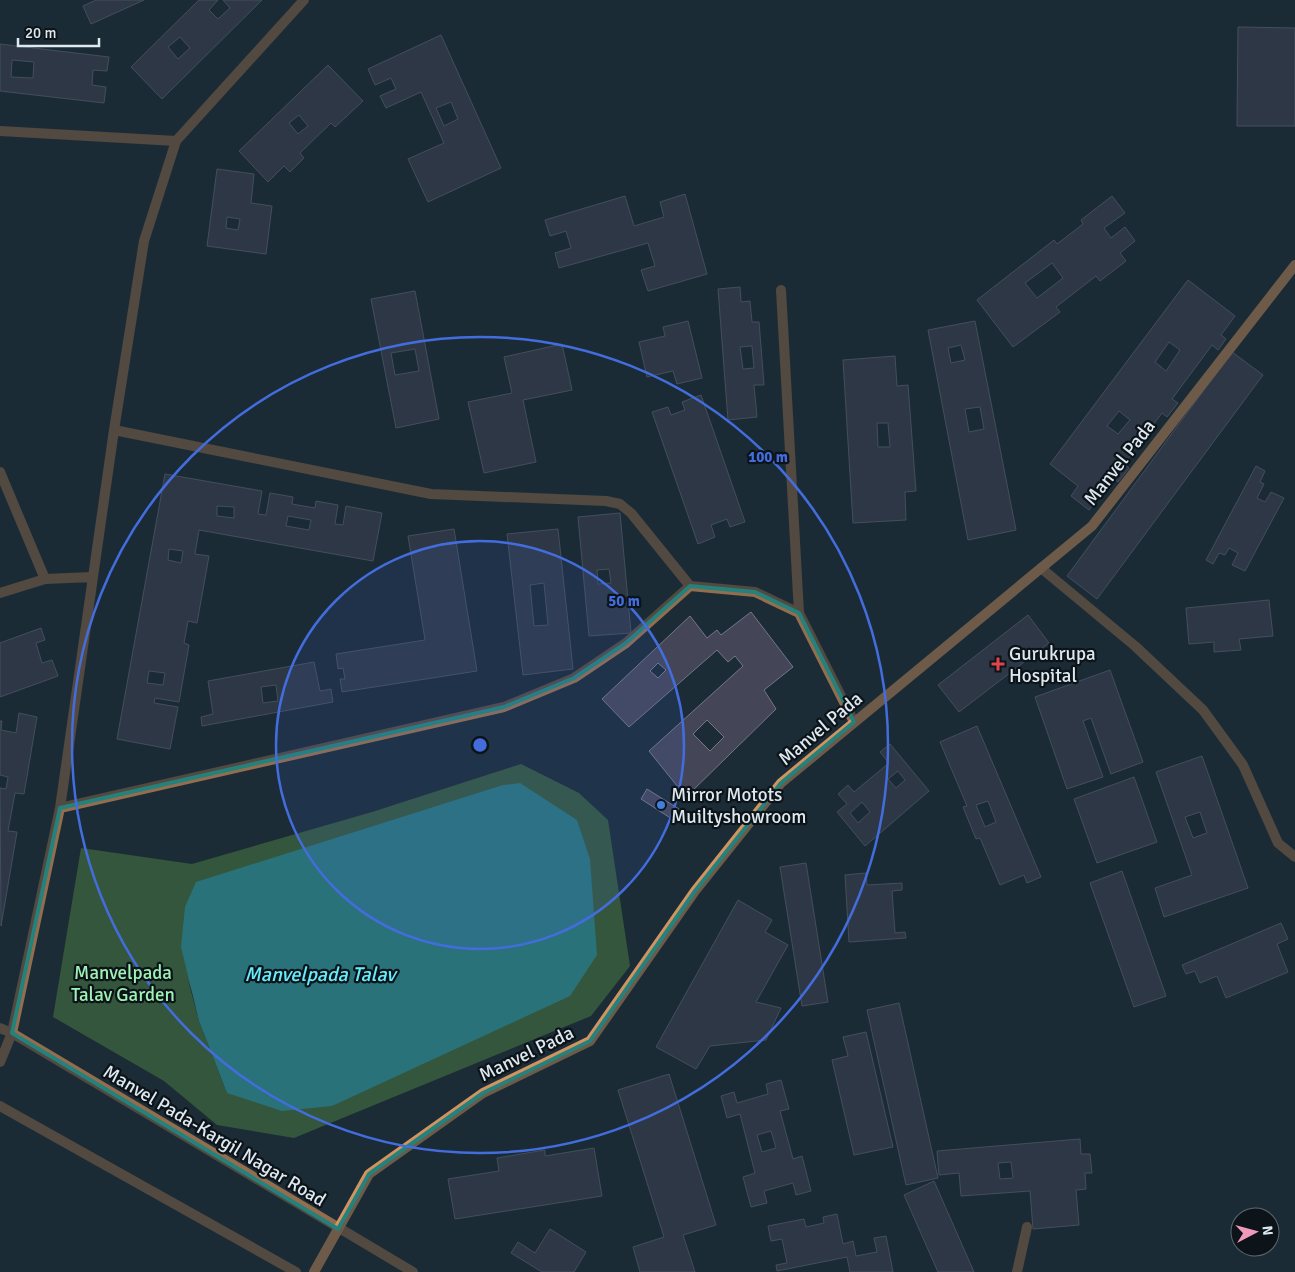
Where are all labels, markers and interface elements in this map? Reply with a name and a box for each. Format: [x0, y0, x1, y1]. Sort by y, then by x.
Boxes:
scale bar [18, 15, 99, 47]
text: 20 m [25, 24, 56, 42]
street label: Manvel Pada [1079, 415, 1161, 510]
text: 100 m [748, 448, 788, 466]
text: 50 m [608, 592, 640, 610]
place label: Gurukrupa Hospital [1009, 642, 1096, 688]
marker: Gurukrupa Hospital [991, 657, 1005, 671]
street label: Manvel Pada [774, 687, 868, 771]
centre of rings [471, 736, 489, 754]
place label: Mirror Motots Muiltyshowroom [671, 783, 806, 829]
marker: Mirror Motots Muiltyshowroom [655, 799, 667, 811]
park label: Manvelpada Talav Garden [71, 961, 175, 1007]
water label: Manvelpada Talav [245, 962, 398, 987]
street label: Manvel Pada [475, 1021, 578, 1087]
street label: Manvel Pada-Kargil Nagar Road [99, 1060, 330, 1212]
north arrow [1230, 1207, 1280, 1257]
text: N [1258, 1225, 1276, 1236]

